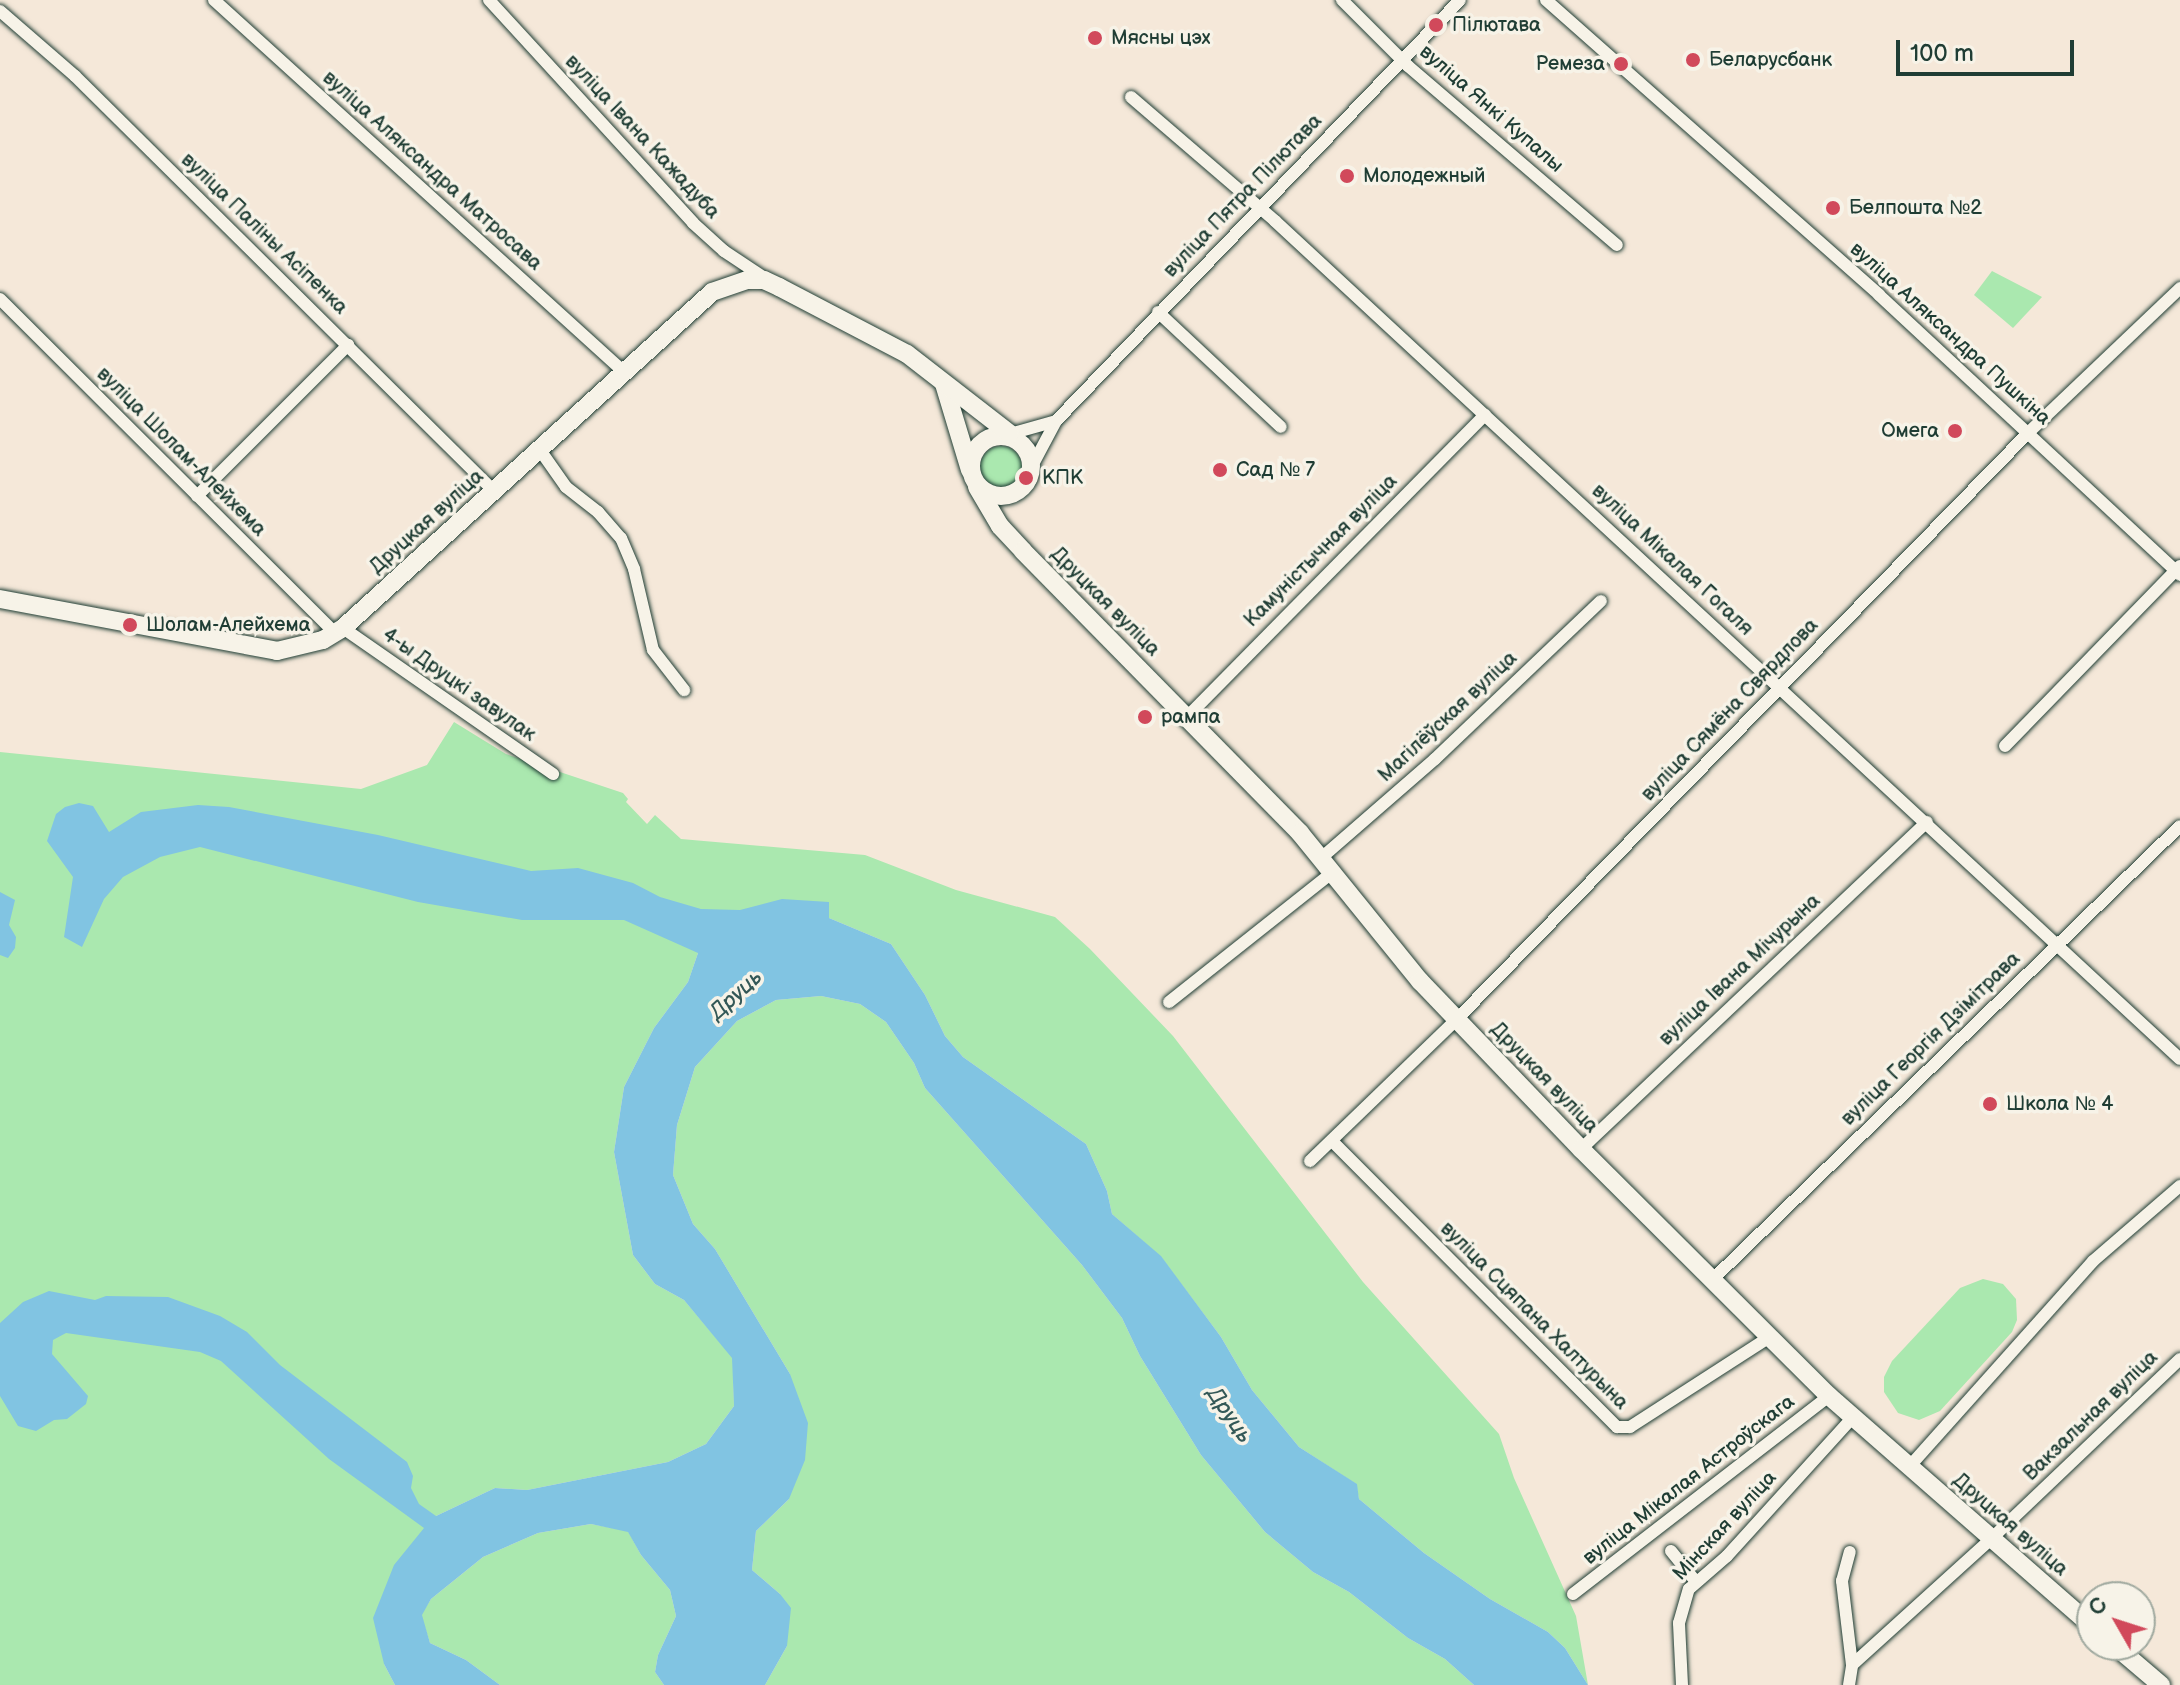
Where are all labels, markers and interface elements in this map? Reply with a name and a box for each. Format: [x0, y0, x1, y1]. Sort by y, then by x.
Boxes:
place label: Пілютава [1452, 13, 1541, 37]
marker: Пілютава [1427, 16, 1445, 34]
scale bar [1900, 24, 2078, 74]
place label: Мясны цэх [1111, 26, 1211, 50]
marker: Мясны цэх [1086, 29, 1104, 47]
text: 100 m [1910, 39, 1974, 68]
street label: вуліца Янкі Купалы [1414, 40, 1568, 178]
place label: Беларусбанк [1709, 48, 1832, 72]
street label: вуліца Івана Кажадуба [560, 50, 724, 224]
marker: Беларусбанк [1684, 51, 1702, 69]
place label: Ремеза [1535, 52, 1605, 76]
marker: Ремеза [1612, 55, 1630, 73]
street label: вуліца Аляксандра Матросава [317, 66, 547, 276]
street label: вуліца Пятра Пілютава [1159, 109, 1327, 283]
street label: вуліца Паліны Асіпенка [176, 148, 352, 320]
place label: Молодежный [1363, 164, 1486, 188]
marker: Молодежный [1338, 167, 1356, 185]
place label: Белпошта №2 [1849, 196, 1982, 220]
marker: Белпошта №2 [1824, 199, 1842, 217]
street label: вуліца Аляксандра Пушкіна [1845, 237, 2055, 431]
street label: вуліца Шолам-Алейхема [91, 362, 271, 542]
place label: Омега [1881, 419, 1939, 443]
marker: Омега [1946, 422, 1964, 440]
place label: Сад № 7 [1236, 458, 1316, 482]
marker: Сад № 7 [1211, 461, 1229, 479]
street label: Друцкая вуліца [365, 465, 489, 579]
place label: КПК [1042, 466, 1083, 490]
marker: КПК [1017, 469, 1035, 487]
street label: Камуністычная вуліца [1240, 470, 1402, 632]
street label: вуліца Мікалая Гогаля [1586, 479, 1758, 641]
street label: Друцкая вуліца [1045, 542, 1165, 662]
place label: Шолам-Алейхема [146, 613, 310, 637]
street label: вуліца Сямёна Свярдлова [1636, 614, 1824, 806]
marker: Шолам-Алейхема [121, 616, 139, 634]
street label: 4-ы Друцкі завулак [378, 623, 540, 747]
street label: Магілёўская вуліца [1374, 647, 1522, 787]
place label: рампа [1161, 705, 1221, 729]
marker: рампа [1136, 708, 1154, 726]
street label: вуліца Івана Мічурына [1654, 889, 1826, 1051]
street label: вуліца Георгія Дзімітрава [1836, 947, 2026, 1131]
water label: Друць [704, 964, 768, 1026]
street label: Друцкая вуліца [1485, 1018, 1603, 1138]
place label: Школа № 4 [2006, 1092, 2114, 1116]
marker: Школа № 4 [1981, 1095, 1999, 1113]
street label: вуліца Сцяпана Халтурына [1435, 1217, 1633, 1415]
street label: Вакзальная вуліца [2019, 1346, 2163, 1486]
water label: Друць [1201, 1382, 1257, 1448]
street label: вуліца Мікалая Астроўскага [1579, 1390, 1799, 1570]
street label: Мінская вуліца [1668, 1466, 1782, 1586]
street label: Друцкая вуліца [1948, 1469, 2072, 1581]
north arrow [2076, 1581, 2156, 1661]
text: С [2083, 1592, 2114, 1621]

